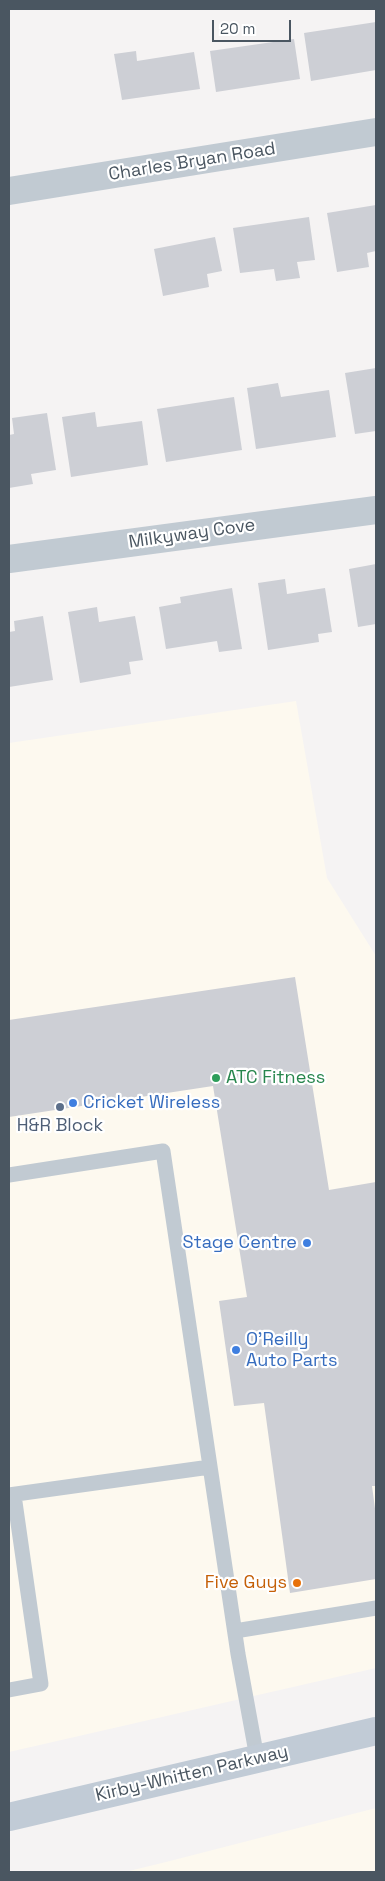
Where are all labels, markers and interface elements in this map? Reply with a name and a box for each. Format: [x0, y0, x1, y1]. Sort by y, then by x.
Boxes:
scale bar [215, 10, 294, 42]
text: 20 m [220, 19, 255, 38]
street label: Charles Bryan Road [107, 138, 277, 186]
street label: Milkyway Cove [127, 514, 257, 554]
place label: ATC Fitness [226, 1067, 325, 1089]
marker: ATC Fitness [210, 1072, 222, 1084]
place label: Cricket Wireless [83, 1092, 220, 1114]
marker: Cricket Wireless [67, 1097, 79, 1109]
marker: H&R Block [54, 1101, 66, 1113]
place label: H&R Block [17, 1115, 103, 1137]
place label: Stage Centre [182, 1232, 297, 1254]
marker: Stage Centre [301, 1237, 313, 1249]
place label: O'Reilly Auto Parts [246, 1329, 338, 1372]
marker: O'Reilly Auto Parts [230, 1344, 242, 1356]
place label: Five Guys [205, 1572, 287, 1594]
marker: Five Guys [291, 1577, 303, 1589]
street label: Kirby-Whitten Parkway [94, 1741, 290, 1807]

